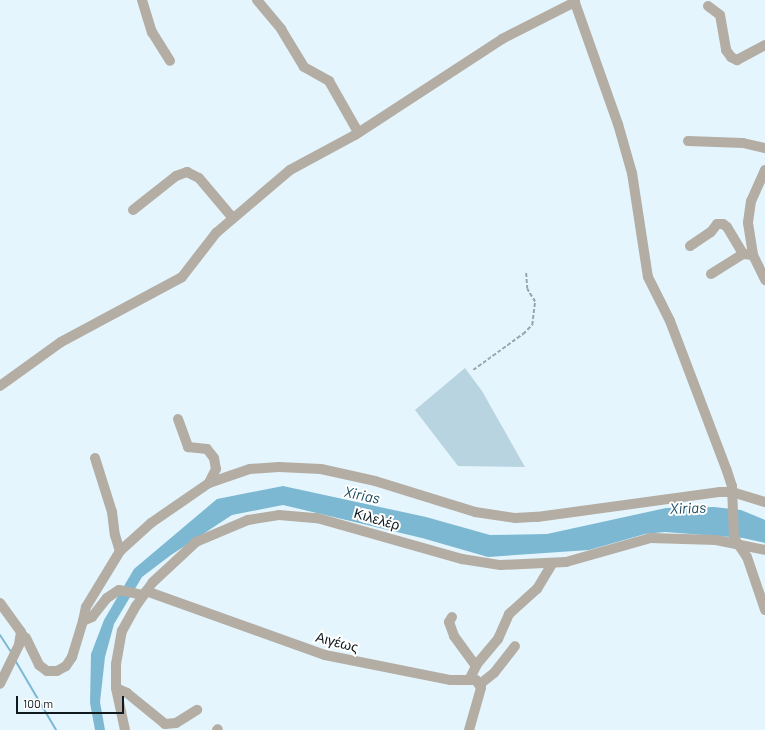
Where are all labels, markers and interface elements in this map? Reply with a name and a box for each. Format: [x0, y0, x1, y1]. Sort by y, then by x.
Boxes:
water label: Xirias [342, 482, 382, 508]
water label: Xirias [670, 498, 706, 518]
street label: Κιλελέρ [352, 504, 402, 534]
street label: Αιγέως [314, 628, 360, 656]
scale bar [18, 688, 126, 714]
text: 100 m [23, 696, 53, 710]

